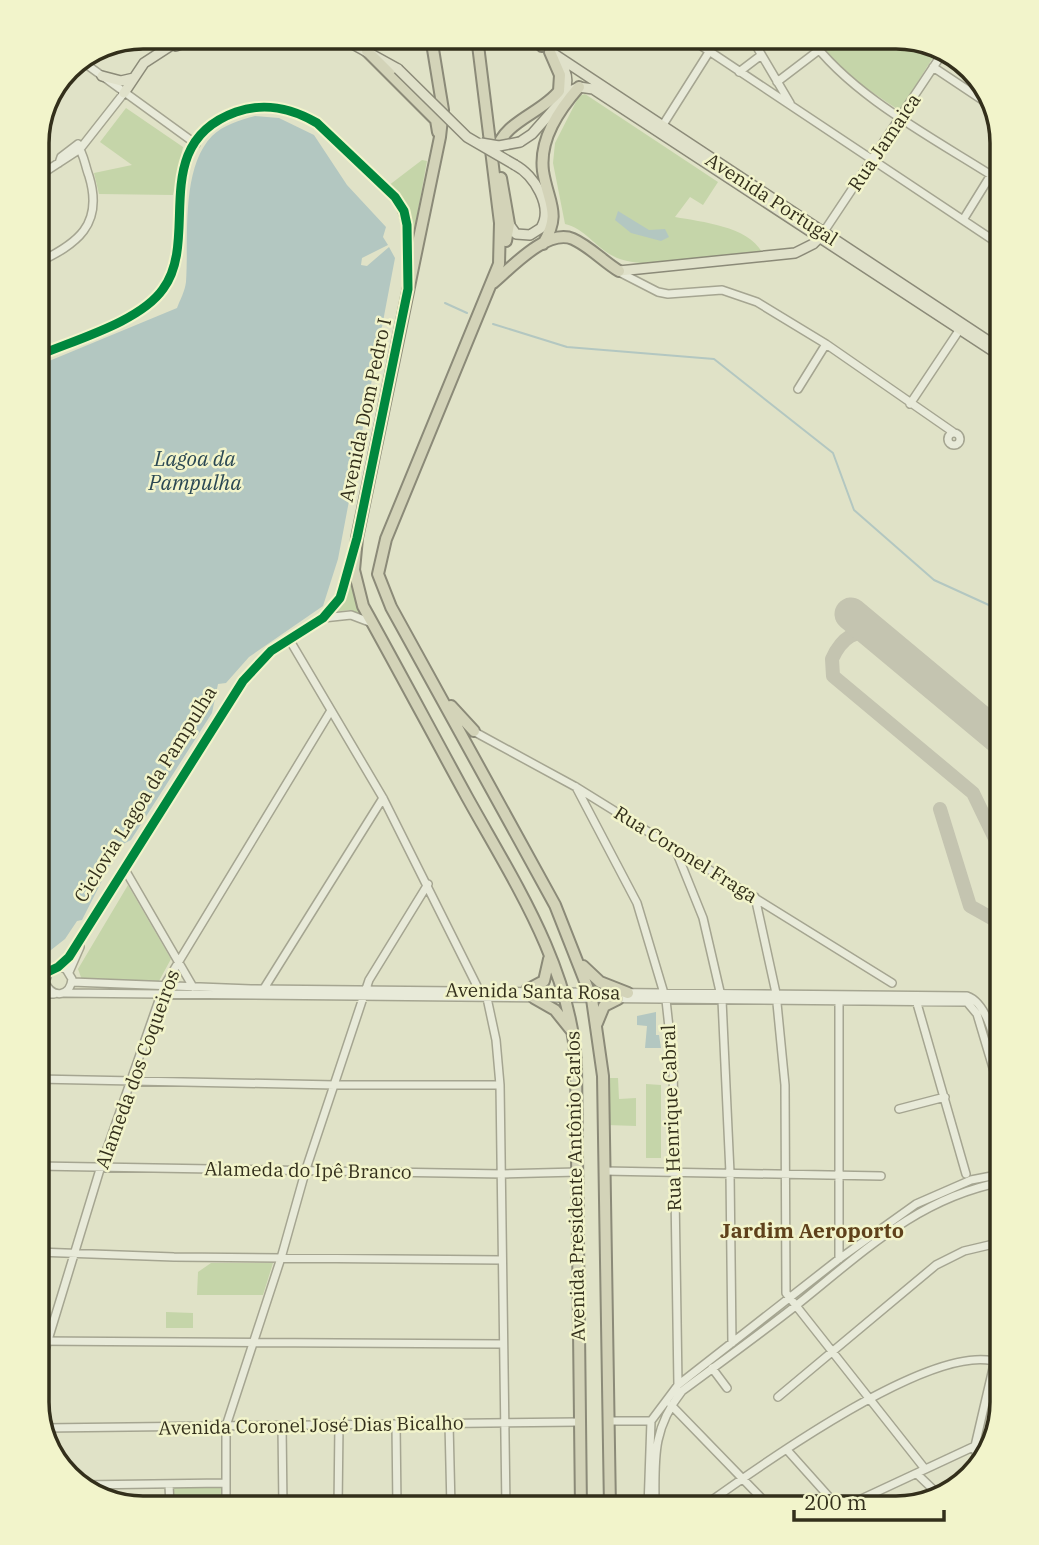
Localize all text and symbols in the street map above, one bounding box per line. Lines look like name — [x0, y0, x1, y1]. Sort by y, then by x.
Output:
street label: Rua Jamaica — [843, 89, 925, 195]
street label: Avenida Portugal — [701, 147, 843, 251]
street label: Avenida Dom Pedro I — [334, 316, 396, 504]
water label: Lagoa da Pampulha — [147, 444, 242, 496]
street label: Ciclovia Lagoa da Pampulha — [68, 681, 222, 907]
street label: Rua Coronel Fraga — [610, 800, 762, 908]
street label: Alameda dos Coqueiros — [90, 966, 184, 1172]
street label: Avenida Santa Rosa — [445, 977, 621, 1005]
street label: Rua Henrique Cabral — [656, 1024, 686, 1212]
street label: Avenida Presidente Antônio Carlos — [560, 1031, 590, 1341]
street label: Alameda do Ipê Branco — [204, 1156, 412, 1184]
district label: Jardim Aeroporto — [720, 1216, 904, 1244]
street label: Avenida Coronel José Dias Bicalho — [158, 1410, 464, 1440]
scale bar — [794, 1478, 944, 1522]
text: 200 m — [804, 1488, 867, 1516]

